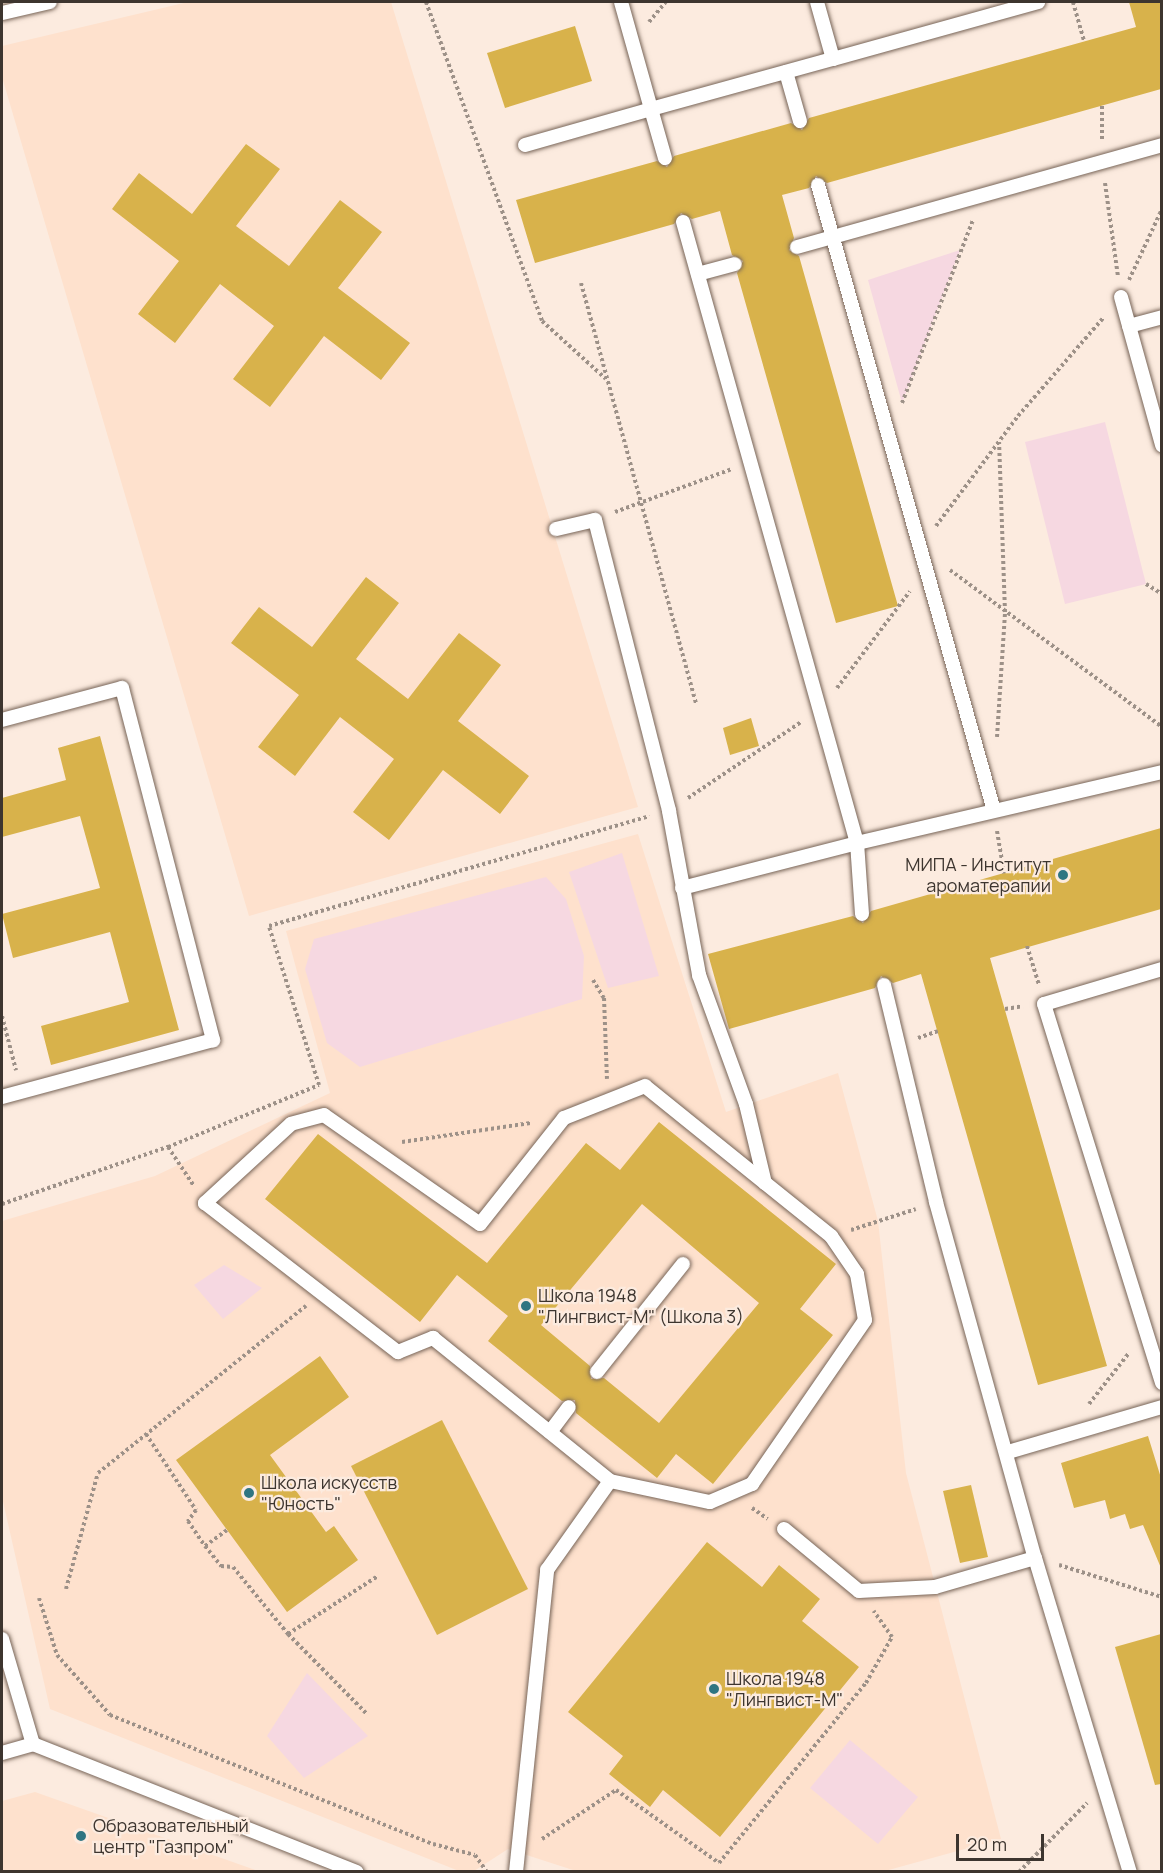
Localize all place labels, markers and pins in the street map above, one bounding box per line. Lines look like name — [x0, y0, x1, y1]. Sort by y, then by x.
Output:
place label: МИПА - Институт ароматерапии — [905, 854, 1051, 896]
marker: МИПА - Институт ароматерапии — [1056, 868, 1070, 882]
place label: Школа 1948 "Лингвист-М" (Школа 3) — [538, 1285, 744, 1328]
marker: Школа 1948 "Лингвист-М" (Школа 3) — [519, 1299, 533, 1313]
place label: Школа искусств "Юность" — [261, 1472, 397, 1514]
marker: Школа искусств "Юность" — [242, 1486, 256, 1500]
place label: Школа 1948 "Лингвист-М" — [726, 1668, 843, 1710]
marker: Школа 1948 "Лингвист-М" — [707, 1682, 721, 1696]
place label: Образовательный центр "Газпром" — [93, 1815, 249, 1858]
marker: Образовательный центр "Газпром" — [74, 1829, 88, 1843]

